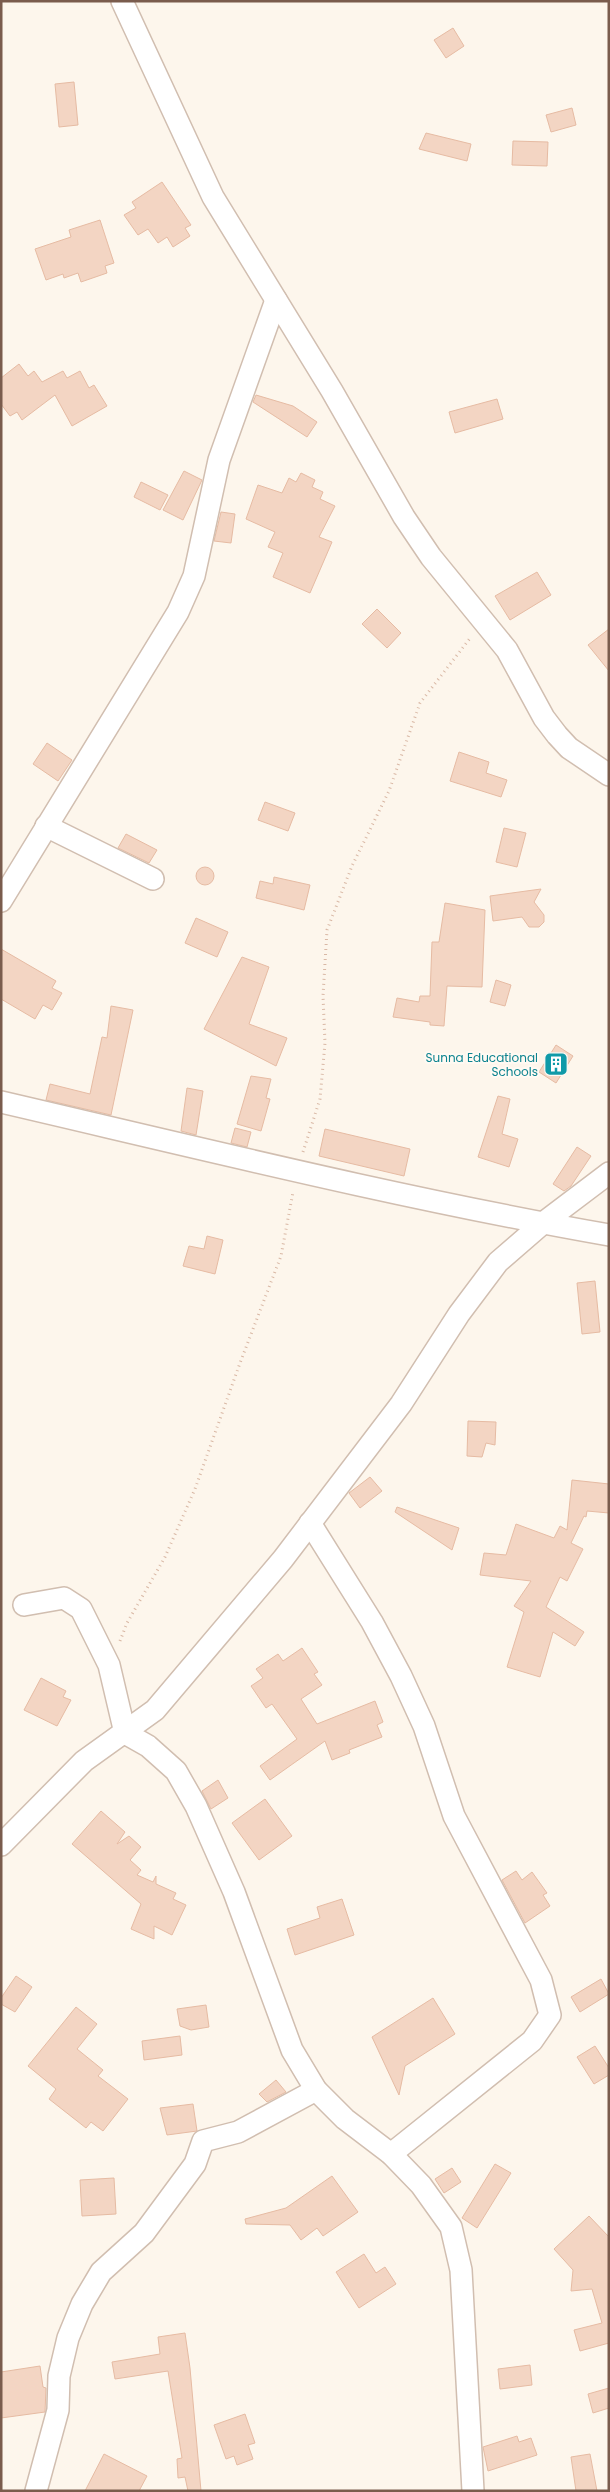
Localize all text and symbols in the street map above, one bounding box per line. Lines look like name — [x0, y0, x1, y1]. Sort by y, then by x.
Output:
place label: Sunna Educational Schools — [426, 1049, 538, 1080]
building icon: Sunna Educational Schools — [543, 1051, 569, 1077]

